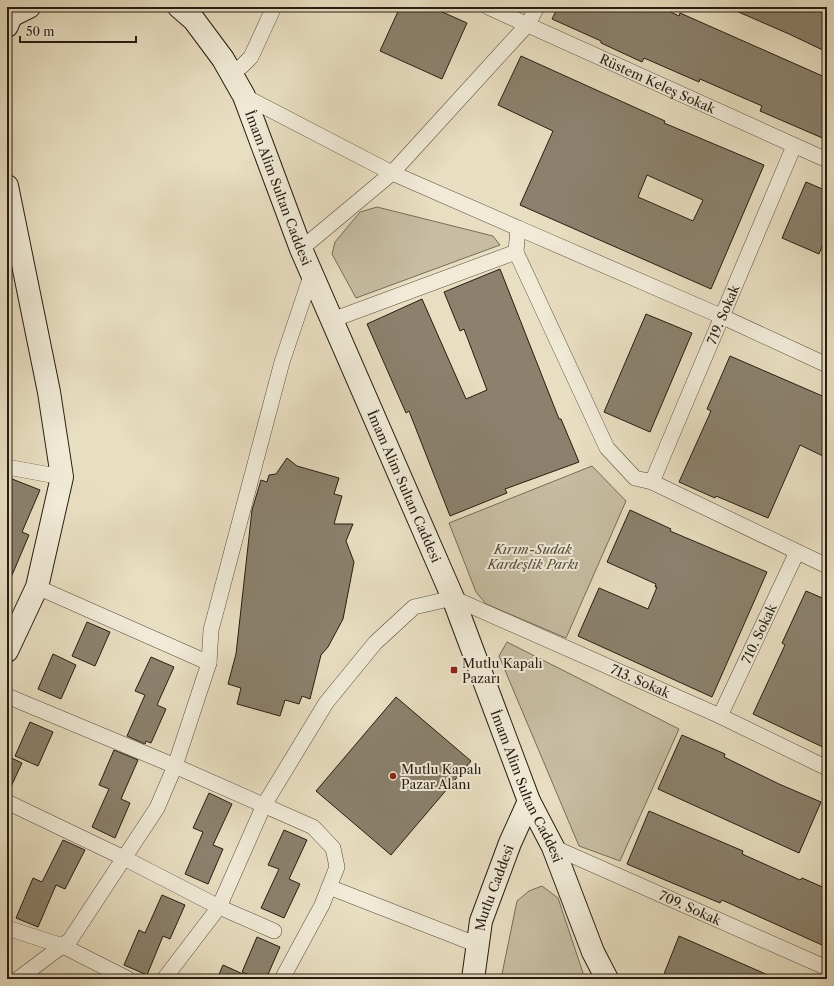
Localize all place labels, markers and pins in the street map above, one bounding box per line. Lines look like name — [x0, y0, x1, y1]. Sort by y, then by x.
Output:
place label: Mutlu Kapalı Pazarı — [462, 655, 543, 686]
marker: Mutlu Kapalı Pazarı — [449, 665, 459, 675]
place label: Mutlu Kapalı Pazar Alanı — [401, 761, 482, 792]
marker: Mutlu Kapalı Pazar Alanı — [388, 771, 398, 781]

